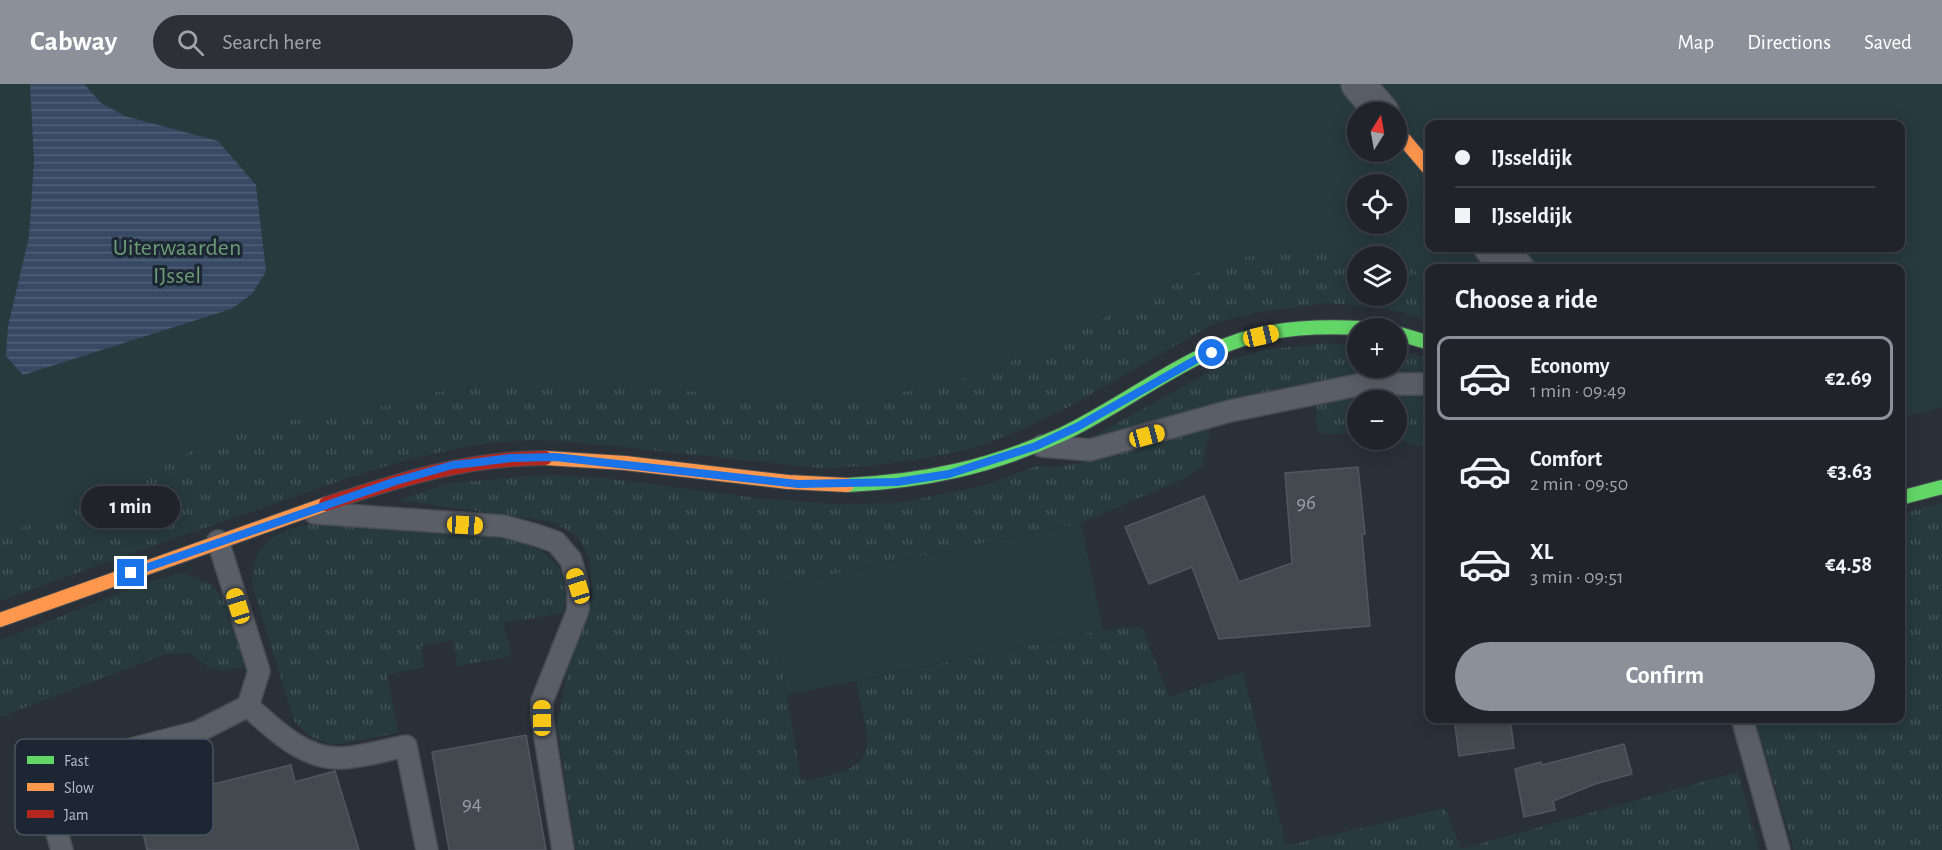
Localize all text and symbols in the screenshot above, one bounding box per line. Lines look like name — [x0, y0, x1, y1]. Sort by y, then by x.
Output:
search box — [153, 15, 573, 69]
icon: search — [174, 26, 207, 59]
text: Cabway — [30, 28, 117, 56]
text: Search here — [222, 31, 322, 53]
text: Map — [1678, 32, 1714, 53]
text: Directions — [1747, 32, 1831, 53]
text: Saved — [1864, 32, 1912, 53]
north arrow — [1347, 102, 1407, 162]
map controls — [1347, 102, 1407, 450]
text: IJsseldijk — [1491, 147, 1572, 169]
button: locate — [1347, 174, 1407, 234]
text: IJsseldijk — [1491, 205, 1572, 227]
park label: Uiterwaarden IJssel — [113, 236, 241, 288]
button: layers — [1347, 246, 1407, 306]
text: Choose a ride — [1455, 286, 1598, 313]
button: + — [1347, 318, 1407, 378]
car — [1241, 323, 1281, 349]
route start — [1198, 339, 1225, 366]
icon: car — [1458, 351, 1512, 405]
text: Economy — [1530, 355, 1610, 377]
text: €2.69 — [1825, 367, 1872, 389]
text: 1 min · 09:49 — [1530, 381, 1626, 401]
button: − — [1347, 390, 1407, 450]
car — [1127, 423, 1167, 449]
icon: car — [1458, 444, 1512, 498]
text: Comfort — [1530, 448, 1602, 470]
text: €3.63 — [1827, 460, 1872, 482]
text: 2 min · 09:50 — [1530, 474, 1628, 494]
callout: 1 min — [82, 486, 180, 528]
house number: 96 — [1296, 492, 1316, 513]
text: 1 min — [109, 497, 152, 517]
car — [447, 515, 483, 535]
icon: car — [1458, 537, 1512, 591]
text: XL — [1530, 541, 1553, 563]
text: €4.58 — [1825, 553, 1872, 575]
route end — [117, 559, 144, 586]
car — [564, 566, 592, 606]
text: 3 min · 09:51 — [1530, 567, 1624, 587]
car — [224, 586, 252, 626]
button: Confirm — [1455, 642, 1875, 711]
car — [533, 700, 551, 736]
legend — [15, 739, 213, 835]
text: Fast — [64, 753, 89, 769]
text: Slow — [64, 780, 94, 796]
house number: 94 — [462, 793, 482, 814]
text: Jam — [64, 807, 89, 823]

